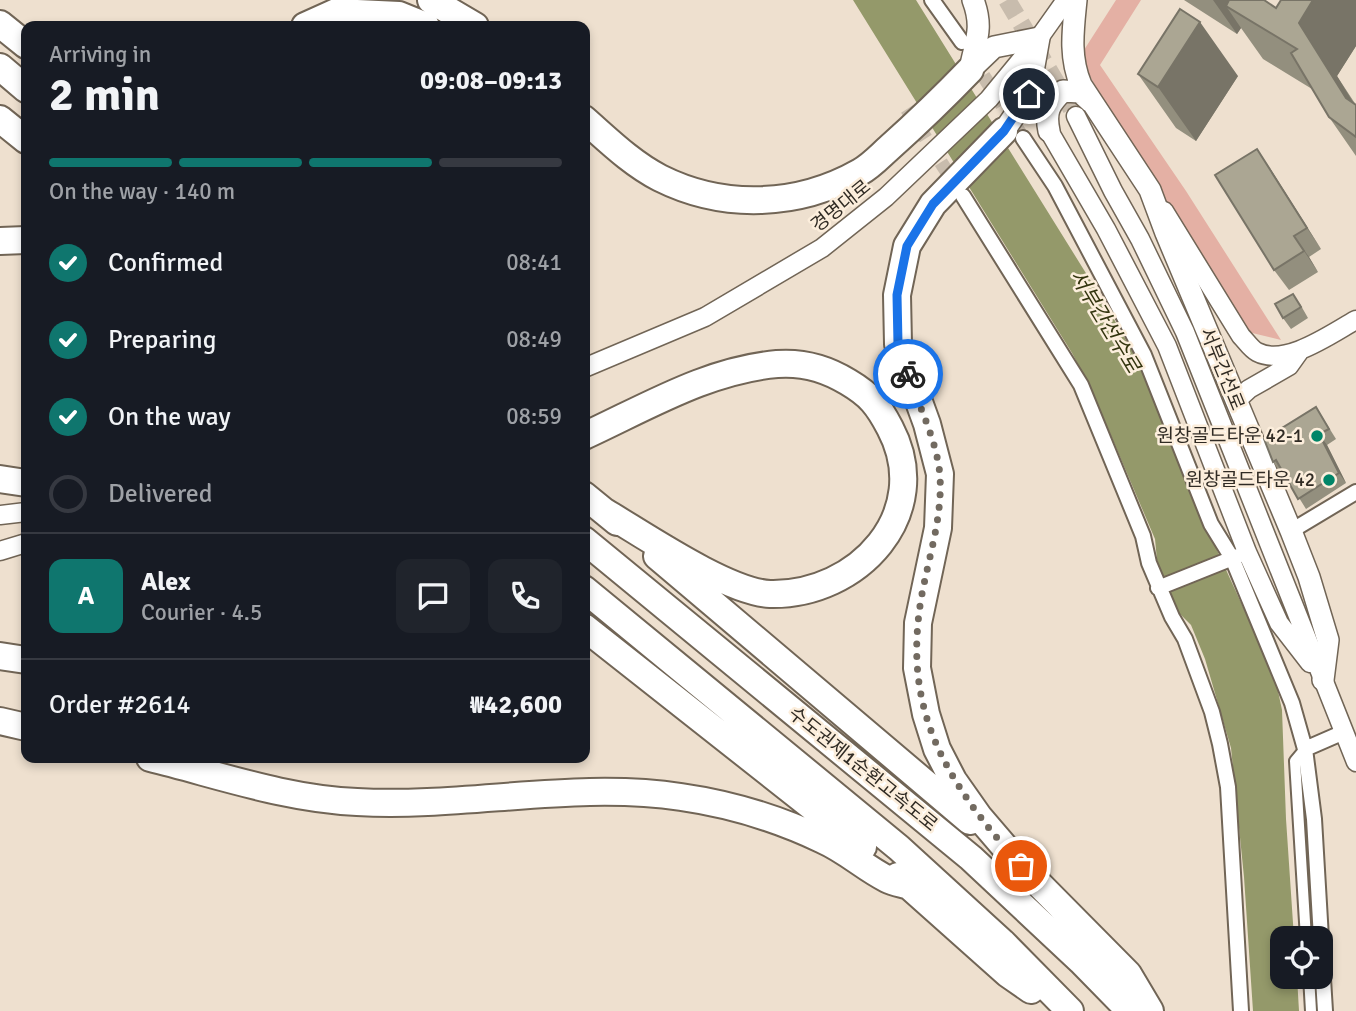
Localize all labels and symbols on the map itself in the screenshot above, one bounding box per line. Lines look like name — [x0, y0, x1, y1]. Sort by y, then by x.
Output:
pin — [999, 64, 1059, 124]
street label: 경명대로 — [806, 175, 876, 237]
water label: 서부간선수로 — [1064, 265, 1147, 379]
street label: 서부간선로 — [1195, 324, 1249, 414]
courier — [873, 339, 943, 409]
place label: 원창골드타운 42-1 — [1157, 424, 1303, 448]
marker: 원창골드타운 42-1 — [1309, 428, 1325, 444]
place label: 원창골드타운 42 — [1185, 468, 1315, 492]
marker: 원창골드타운 42 — [1321, 472, 1337, 488]
street label: 수도권제1순환고속도로 — [784, 701, 942, 837]
pin — [991, 836, 1051, 896]

